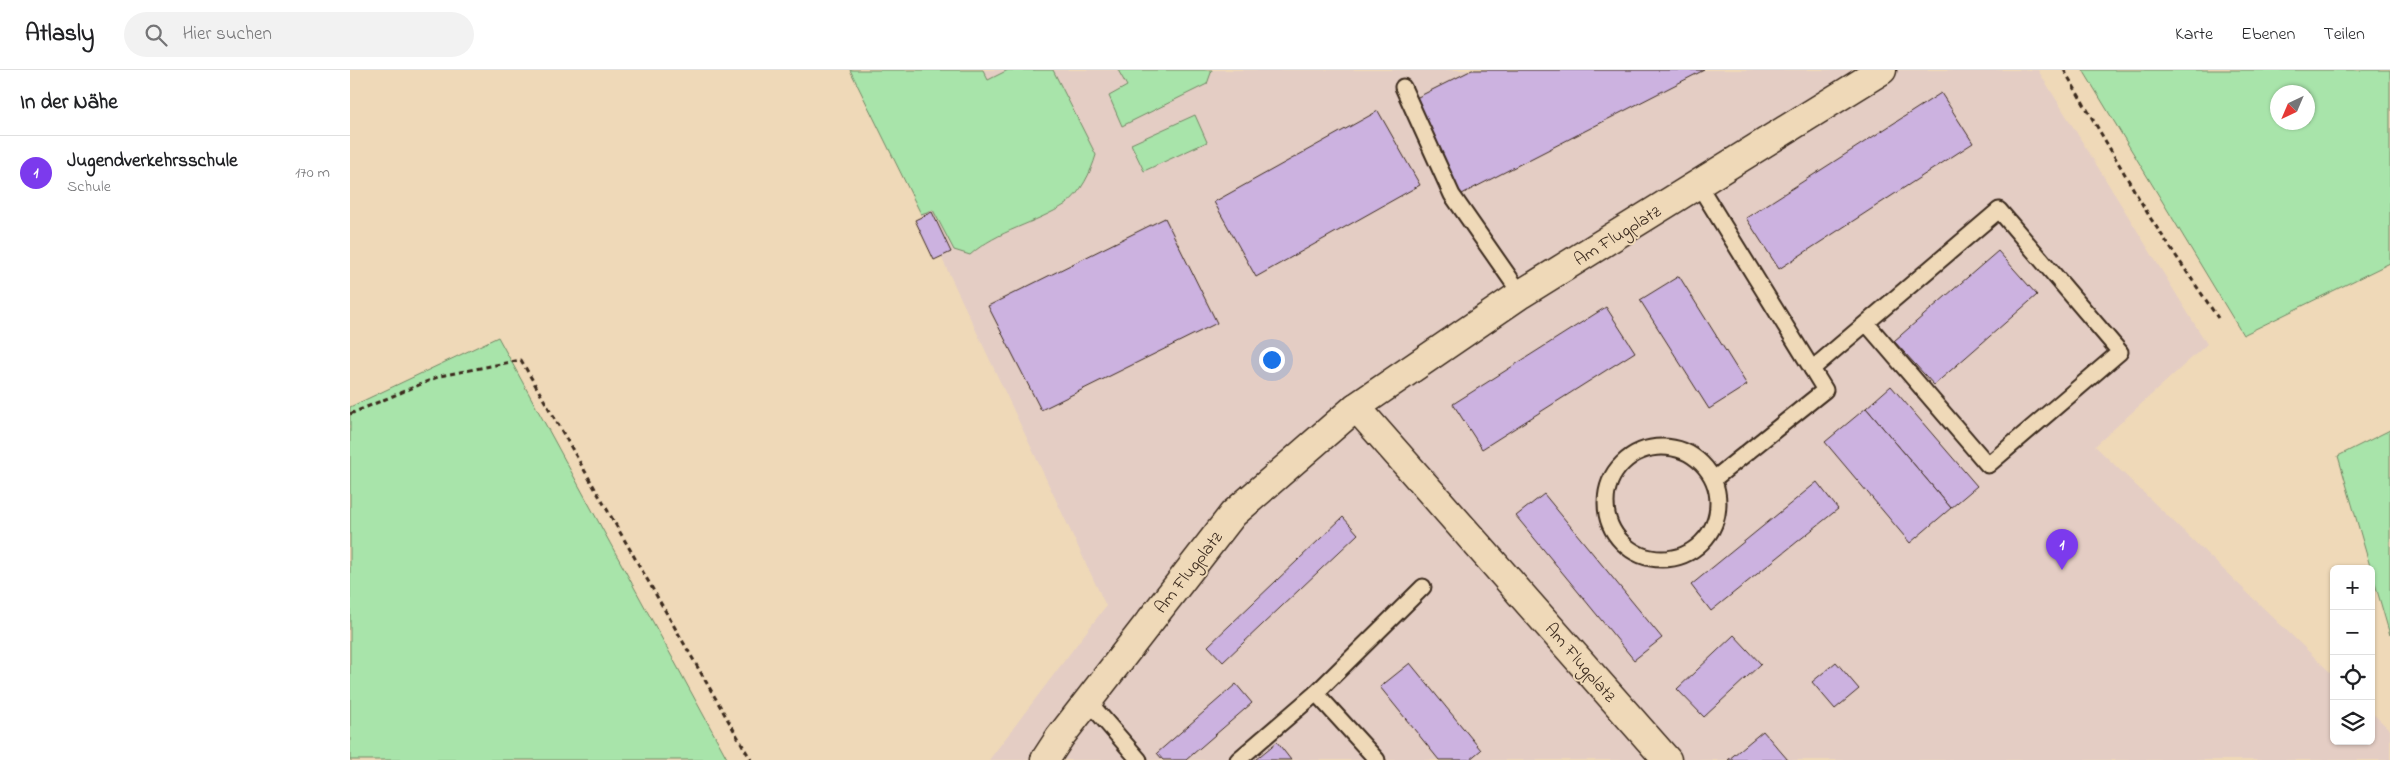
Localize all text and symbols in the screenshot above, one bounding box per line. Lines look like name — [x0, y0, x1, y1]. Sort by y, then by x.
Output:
search box — [124, 12, 474, 57]
text: Atlasly — [25, 17, 94, 52]
icon: search — [142, 21, 170, 49]
text: Hier suchen — [182, 21, 272, 48]
text: Karte — [2175, 22, 2213, 48]
text: Ebenen — [2241, 22, 2295, 48]
text: Teilen — [2323, 22, 2365, 48]
north arrow — [2270, 85, 2315, 130]
text: In der Nähe — [20, 88, 118, 118]
text: Jugendverkehrsschule — [67, 148, 238, 175]
text: 1 — [33, 161, 39, 185]
text: 170 m — [295, 161, 330, 185]
text: Schule — [67, 175, 111, 199]
street label: Am Flugplatz — [1570, 199, 1667, 275]
your location — [1259, 347, 1285, 373]
street label: Am Flugplatz — [1149, 526, 1231, 621]
pin: 1 — [2046, 529, 2078, 570]
map controls — [2330, 565, 2375, 745]
button: + — [2330, 565, 2375, 610]
button: − — [2330, 610, 2375, 655]
street label: Am Flugplatz — [1537, 618, 1622, 710]
button: locate — [2330, 655, 2375, 700]
button: layers — [2330, 700, 2375, 745]

